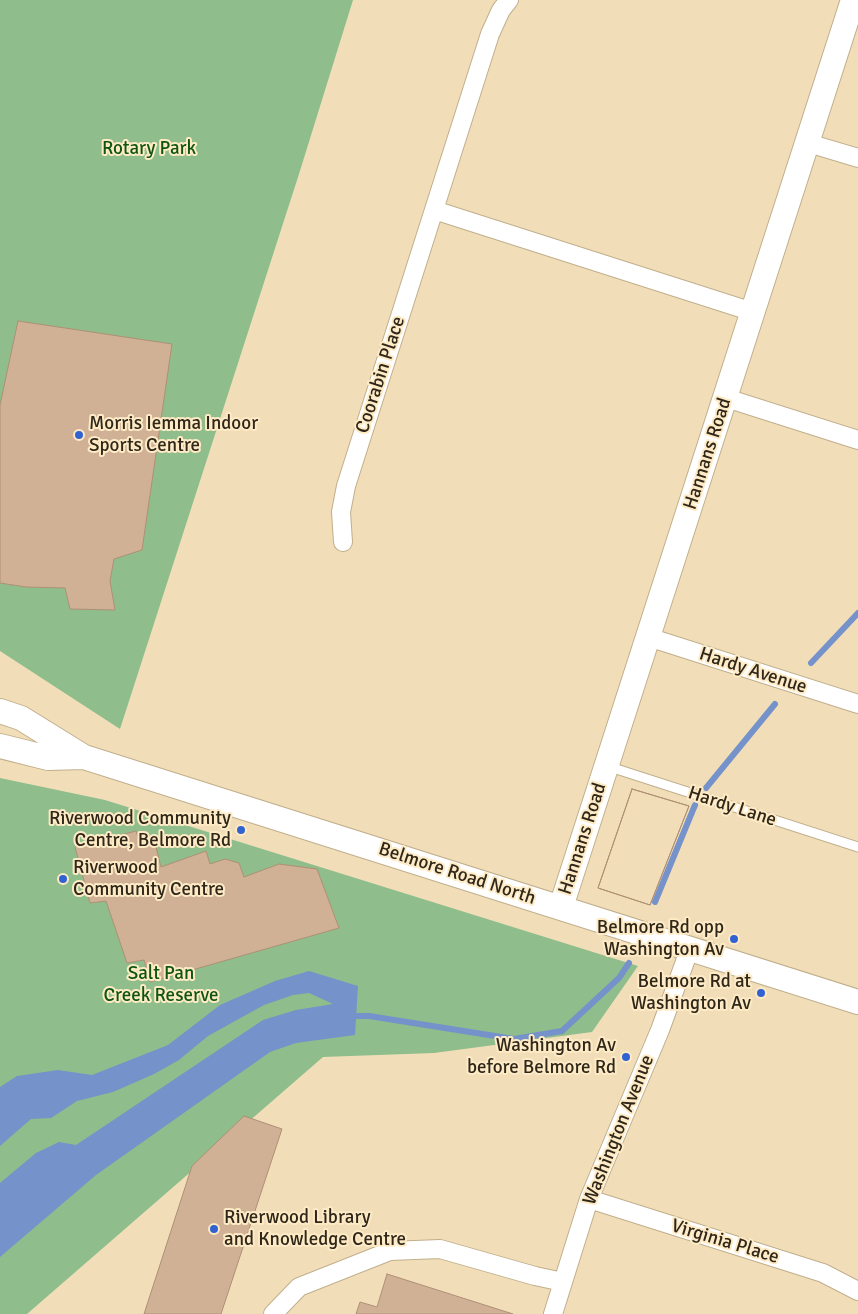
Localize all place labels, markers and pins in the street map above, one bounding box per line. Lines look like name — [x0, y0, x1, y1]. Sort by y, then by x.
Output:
place label: Morris Iemma Indoor Sports Centre — [89, 413, 258, 457]
marker: Morris Iemma Indoor Sports Centre — [73, 429, 85, 441]
place label: Riverwood Community Centre, Belmore Rd — [49, 808, 231, 852]
marker: Riverwood Community Centre, Belmore Rd — [235, 824, 247, 836]
place label: Riverwood Community Centre — [73, 857, 224, 901]
marker: Riverwood Community Centre — [57, 873, 69, 885]
place label: Belmore Rd opp Washington Av — [597, 917, 724, 961]
marker: Belmore Rd opp Washington Av — [728, 933, 740, 945]
place label: Belmore Rd at Washington Av — [631, 971, 751, 1015]
marker: Belmore Rd at Washington Av — [755, 987, 767, 999]
place label: Washington Av before Belmore Rd — [467, 1035, 616, 1079]
marker: Washington Av before Belmore Rd — [620, 1051, 632, 1063]
place label: Riverwood Library and Knowledge Centre — [224, 1207, 406, 1251]
marker: Riverwood Library and Knowledge Centre — [208, 1223, 220, 1235]

